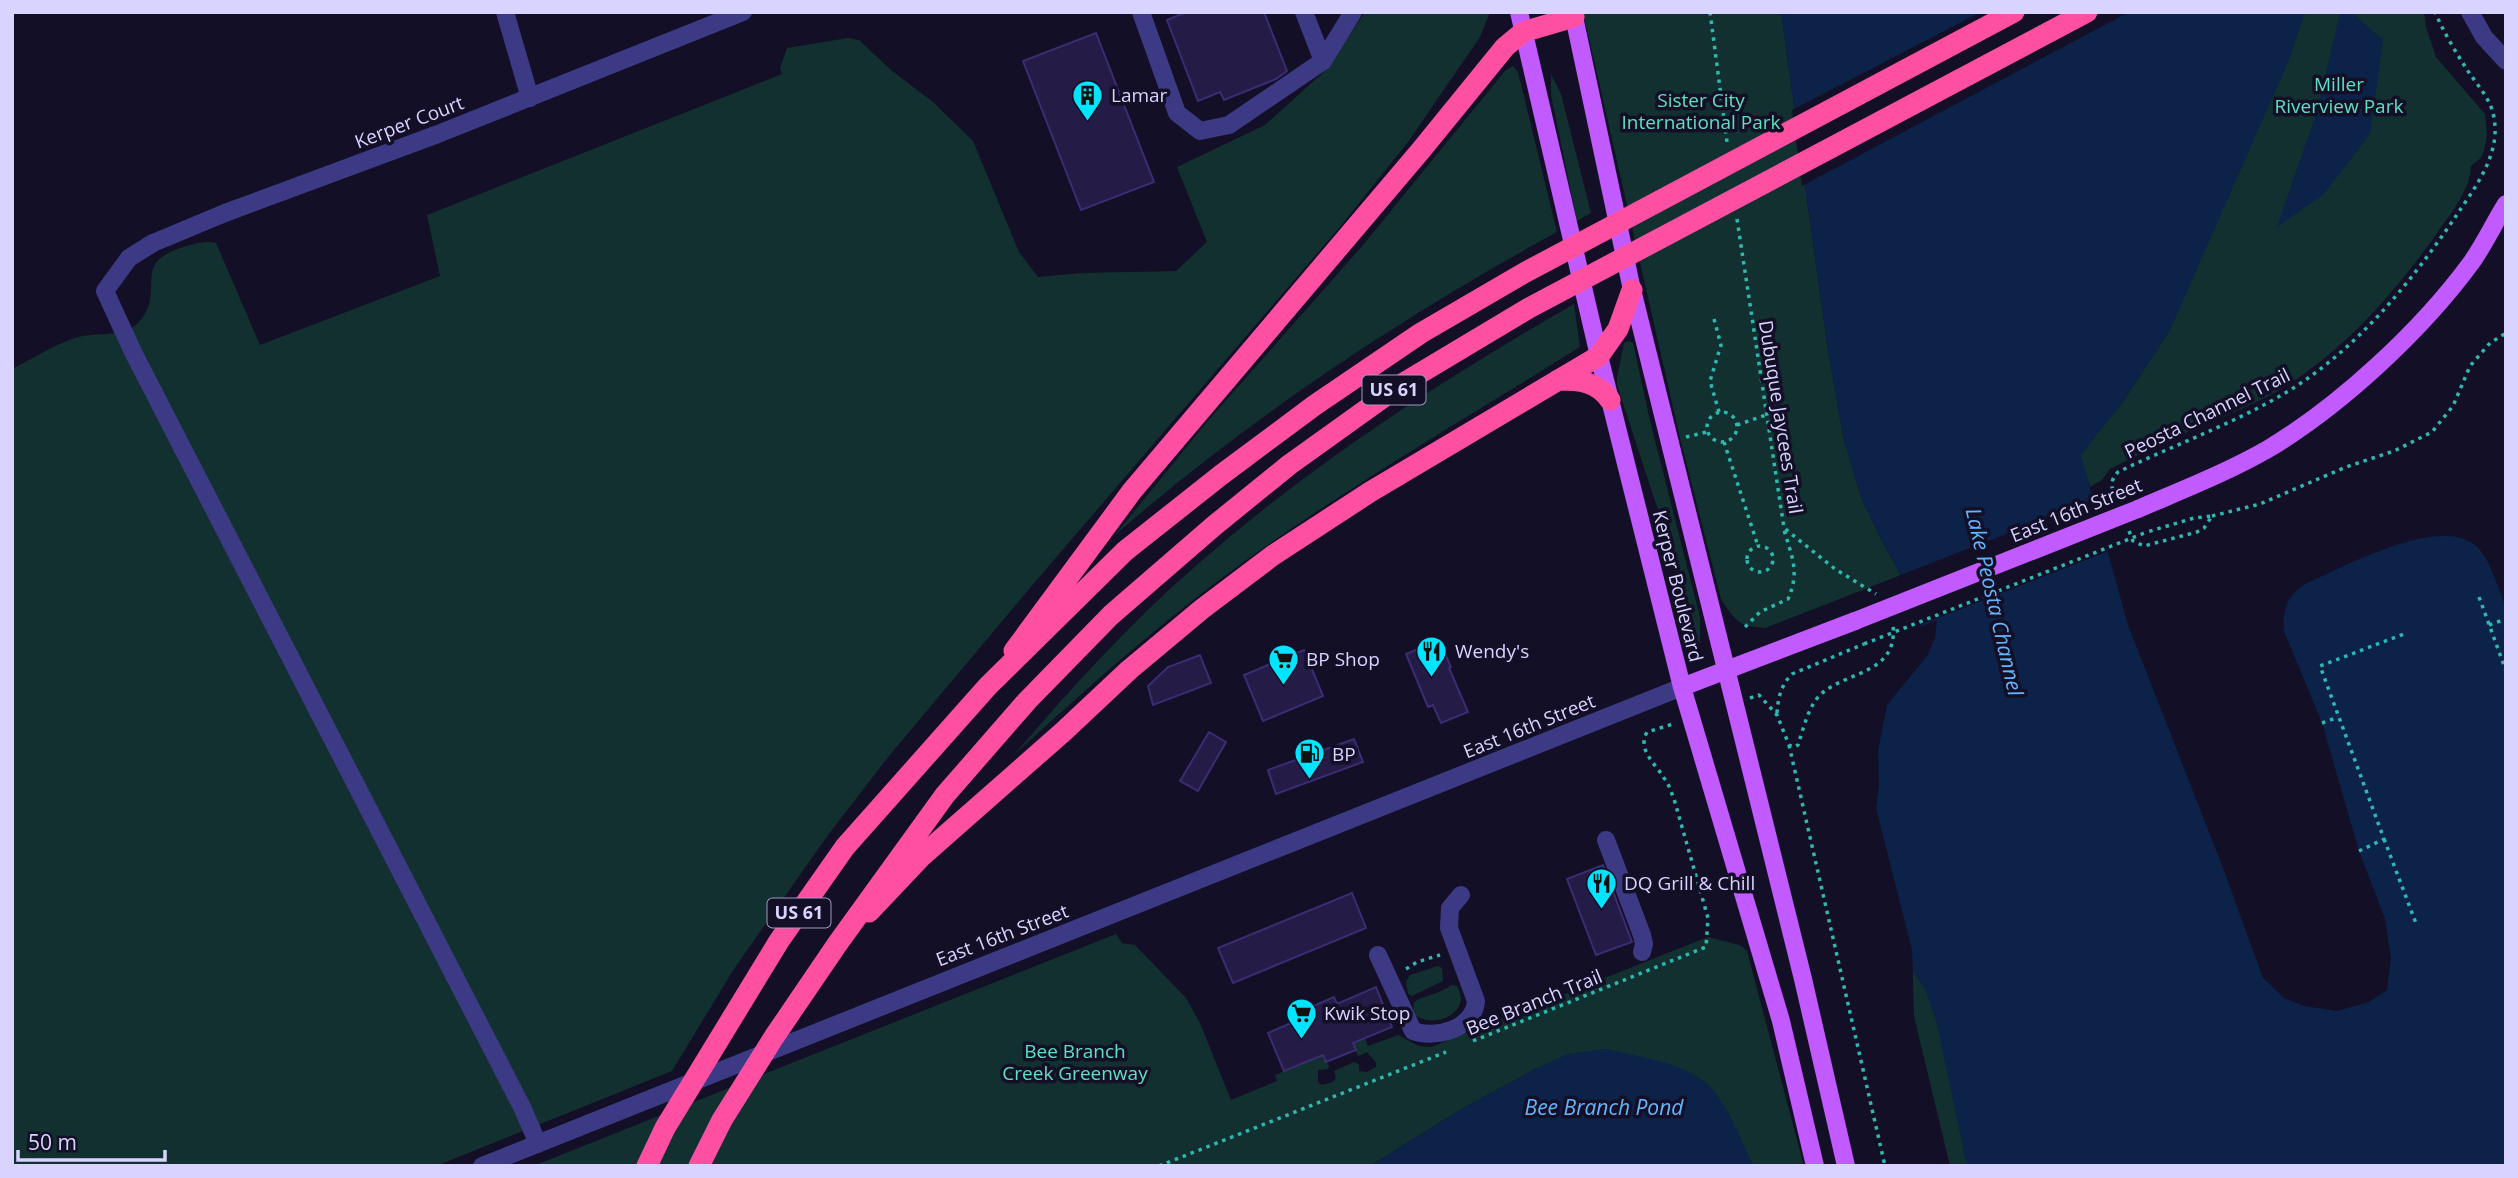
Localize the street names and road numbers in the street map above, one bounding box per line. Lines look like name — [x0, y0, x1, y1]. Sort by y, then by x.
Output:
street label: Kerper Court — [351, 89, 467, 155]
street label: Dubuque Jaycees Trail — [1753, 318, 1809, 516]
street label: Peosta Channel Trail — [2120, 362, 2294, 464]
road number: US 61 — [1362, 376, 1426, 404]
street label: East 16th Street — [2006, 472, 2146, 548]
street label: Kerper Boulevard — [1647, 507, 1709, 665]
street label: East 16th Street — [1459, 688, 1599, 764]
road number: US 61 — [768, 898, 830, 928]
street label: East 16th Street — [932, 898, 1072, 972]
street label: Bee Branch Trail — [1462, 963, 1606, 1041]

